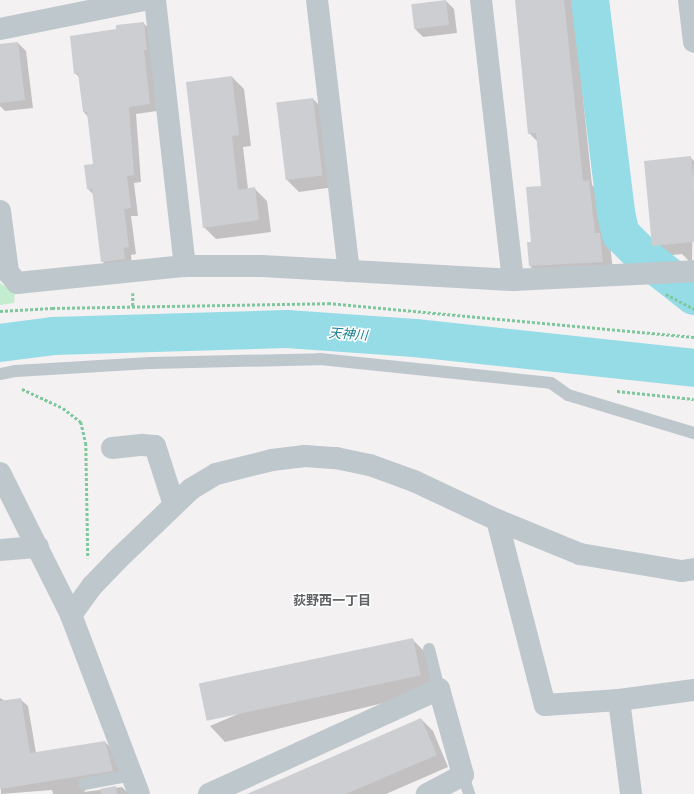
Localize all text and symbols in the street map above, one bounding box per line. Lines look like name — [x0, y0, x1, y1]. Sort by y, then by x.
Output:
water label: 天神川 — [328, 325, 368, 343]
district label: 荻野西一丁目 — [293, 592, 371, 608]

